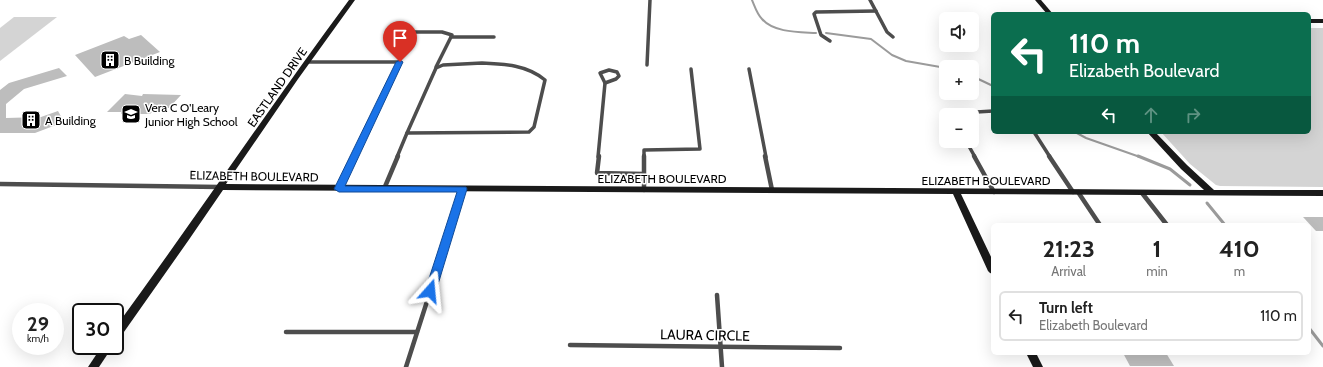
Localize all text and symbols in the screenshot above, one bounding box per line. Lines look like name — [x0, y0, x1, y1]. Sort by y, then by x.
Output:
map controls — [939, 12, 979, 148]
button: sound — [939, 12, 979, 52]
pin — [383, 21, 417, 62]
text: 110 m — [1069, 26, 1140, 60]
icon: arrive — [389, 27, 411, 49]
icon: left — [1003, 28, 1055, 80]
street label: EASTLAND DRIVE — [244, 44, 310, 130]
building icon: B Building — [99, 49, 121, 71]
place label: B Building — [124, 53, 175, 68]
button: + — [939, 60, 979, 100]
text: Elizabeth Boulevard — [1069, 60, 1219, 82]
place label: Vera C O'Leary Junior High School — [144, 100, 238, 129]
school or university icon: Vera C O'Leary Junior High School — [120, 103, 142, 125]
icon: left — [1098, 104, 1120, 126]
icon: ahead — [1140, 104, 1162, 126]
icon: right — [1182, 104, 1204, 126]
button: − — [939, 108, 979, 148]
building icon: A Building — [20, 109, 42, 131]
place label: A Building — [45, 113, 97, 128]
street label: ELIZABETH BOULEVARD — [189, 167, 319, 185]
street label: ELIZABETH BOULEVARD — [598, 171, 727, 186]
street label: ELIZABETH BOULEVARD — [922, 173, 1051, 188]
text: 21:23 — [1042, 234, 1095, 263]
text: 1 — [1153, 234, 1161, 263]
text: 410 — [1219, 234, 1260, 263]
text: Arrival — [1051, 263, 1086, 279]
text: min — [1146, 263, 1168, 279]
text: m — [1234, 263, 1245, 279]
position arrow — [409, 270, 451, 312]
text: Turn left — [1039, 299, 1093, 317]
speed limit sign: 30 — [72, 303, 124, 355]
icon: left — [1005, 305, 1027, 327]
text: 110 m — [1260, 307, 1297, 325]
text: 29 — [27, 312, 49, 336]
text: Elizabeth Boulevard — [1039, 317, 1148, 333]
street label: LAURA CIRCLE — [660, 325, 750, 345]
text: km/h — [27, 332, 49, 345]

